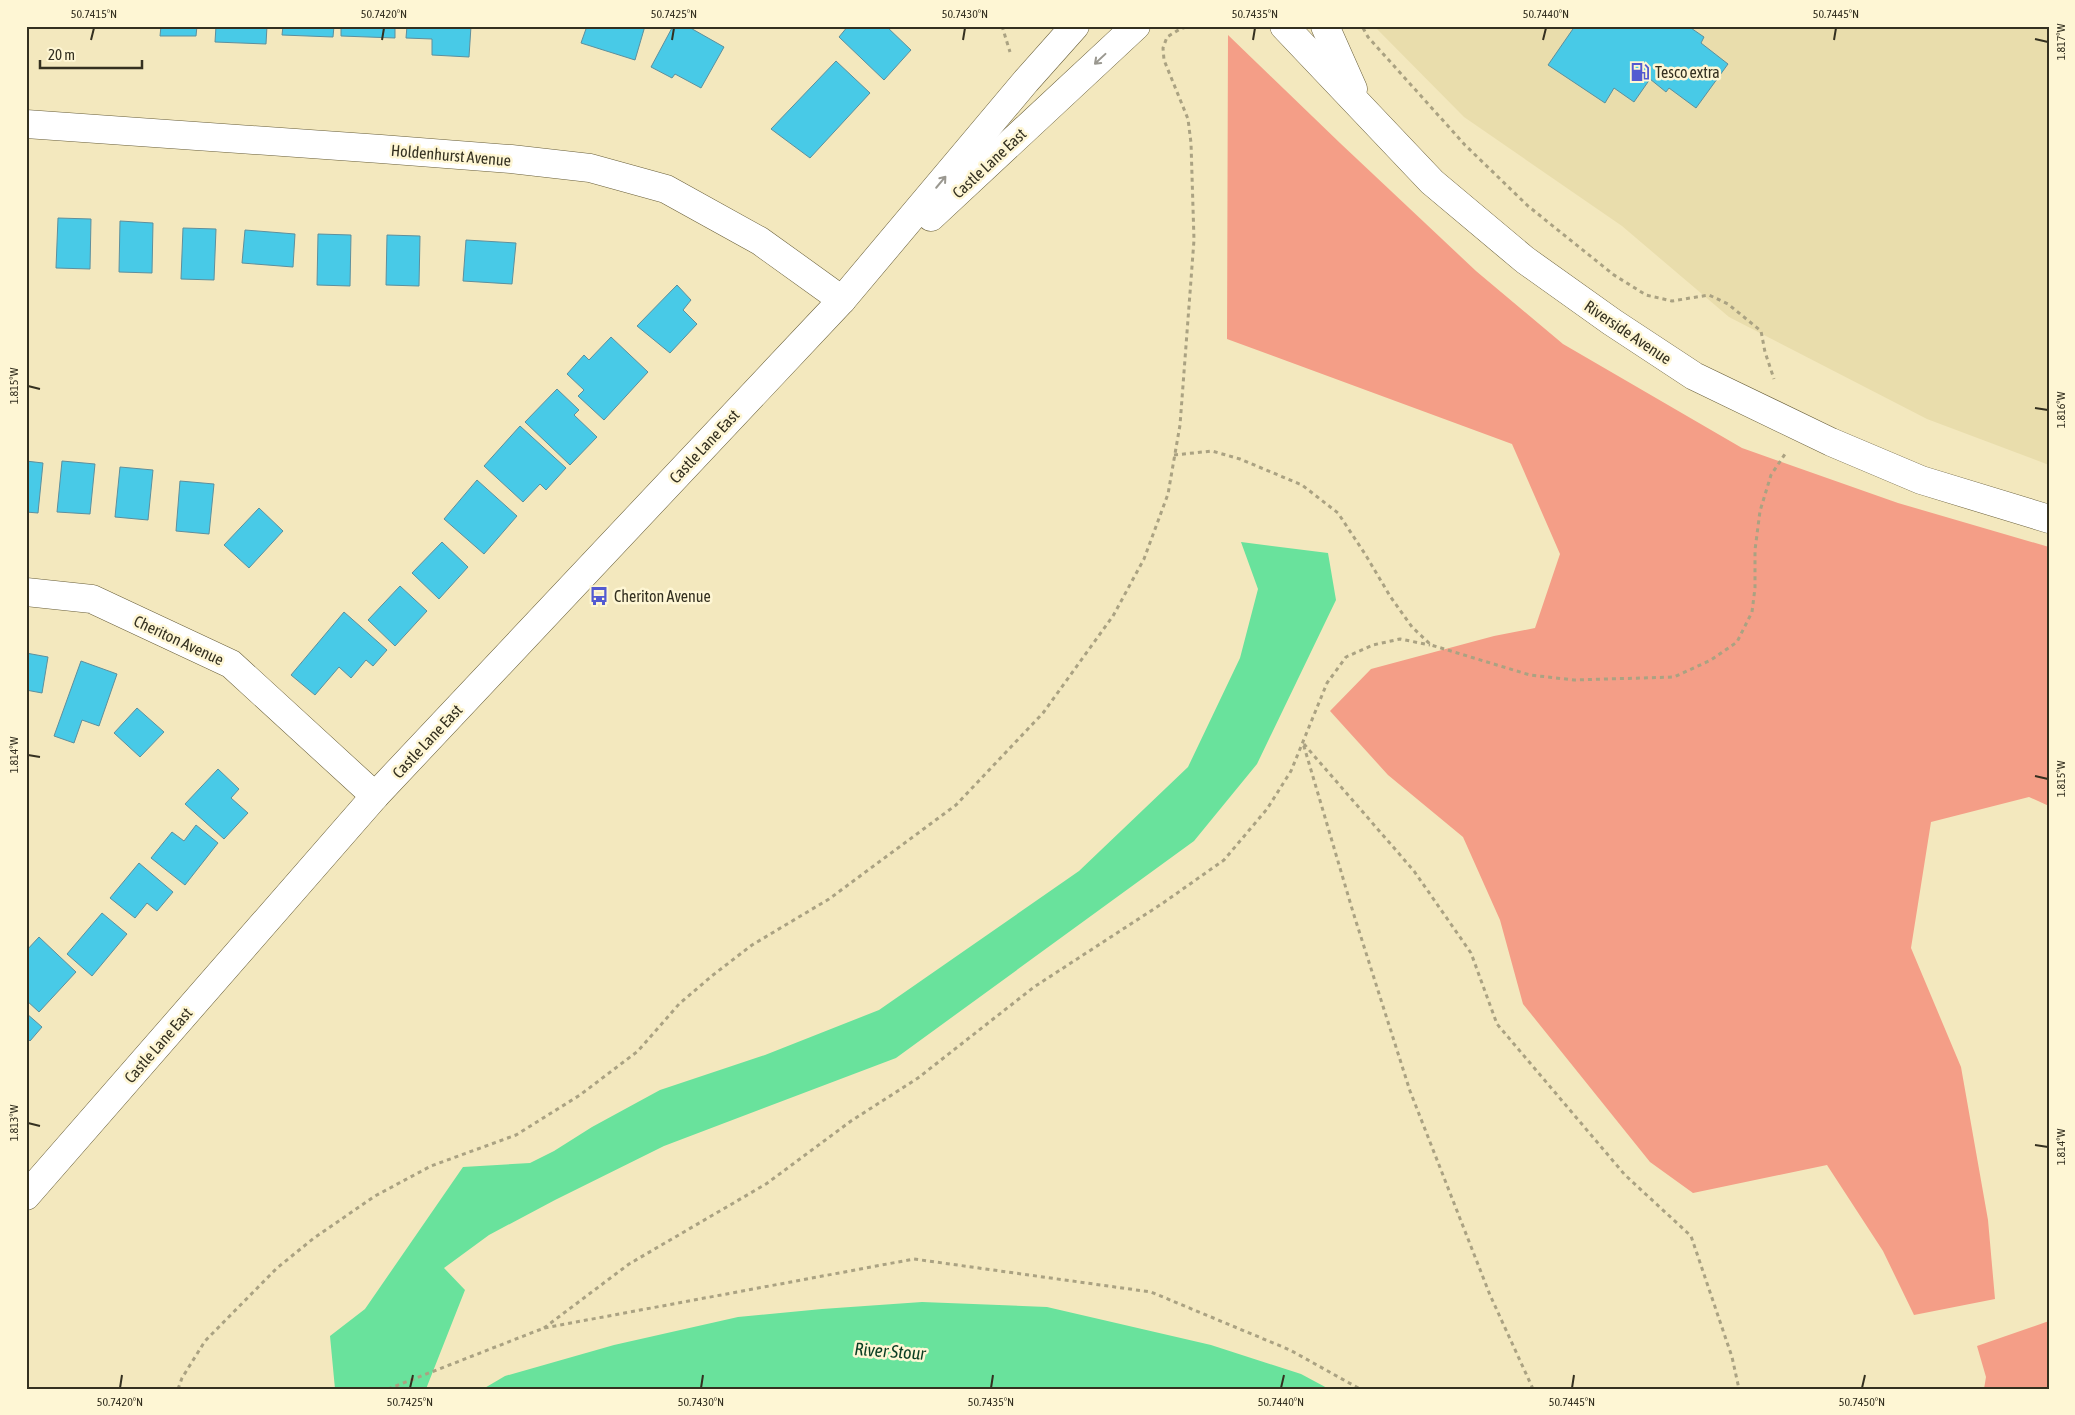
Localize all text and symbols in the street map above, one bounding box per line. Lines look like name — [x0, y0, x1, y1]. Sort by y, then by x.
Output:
text: 50.7415°N — [71, 7, 117, 21]
text: 50.7420°N — [361, 7, 407, 21]
text: 50.7425°N — [651, 7, 697, 21]
text: 50.7430°N — [942, 7, 988, 21]
text: 50.7435°N — [1232, 7, 1278, 21]
text: 50.7440°N — [1523, 7, 1569, 21]
text: 50.7445°N — [1813, 7, 1859, 21]
text: 1.817°W — [2054, 23, 2068, 60]
scale bar — [40, 38, 142, 70]
text: 20 m — [48, 46, 75, 63]
one-way arrow — [1093, 54, 1106, 65]
fuel station icon: Tesco extra — [1629, 61, 1651, 83]
place label: Tesco extra — [1655, 63, 1720, 81]
street label: Castle Lane East — [949, 124, 1030, 202]
street label: Holdenhurst Avenue — [390, 141, 512, 169]
one-way arrow — [935, 176, 946, 189]
street label: Riverside Avenue — [1581, 296, 1675, 368]
text: 1.815°W — [7, 367, 21, 404]
text: 1.816°W — [2054, 391, 2068, 428]
street label: Castle Lane East — [665, 405, 743, 486]
bus stop icon: Cheriton Avenue — [588, 585, 610, 607]
place label: Cheriton Avenue — [614, 587, 711, 605]
street label: Cheriton Avenue — [131, 611, 227, 669]
street label: Castle Lane East — [388, 700, 466, 781]
text: 1.814°W — [7, 736, 21, 773]
text: 1.815°W — [2054, 760, 2068, 797]
street label: Castle Lane East — [120, 1003, 196, 1086]
text: 1.813°W — [7, 1104, 21, 1141]
text: 1.814°W — [2054, 1128, 2068, 1165]
water label: River Stour — [854, 1338, 927, 1364]
text: 50.7420°N — [97, 1395, 143, 1409]
text: 50.7425°N — [387, 1395, 433, 1409]
text: 50.7430°N — [678, 1395, 724, 1409]
text: 50.7435°N — [968, 1395, 1014, 1409]
text: 50.7440°N — [1258, 1395, 1304, 1409]
text: 50.7445°N — [1549, 1395, 1595, 1409]
text: 50.7450°N — [1839, 1395, 1885, 1409]

